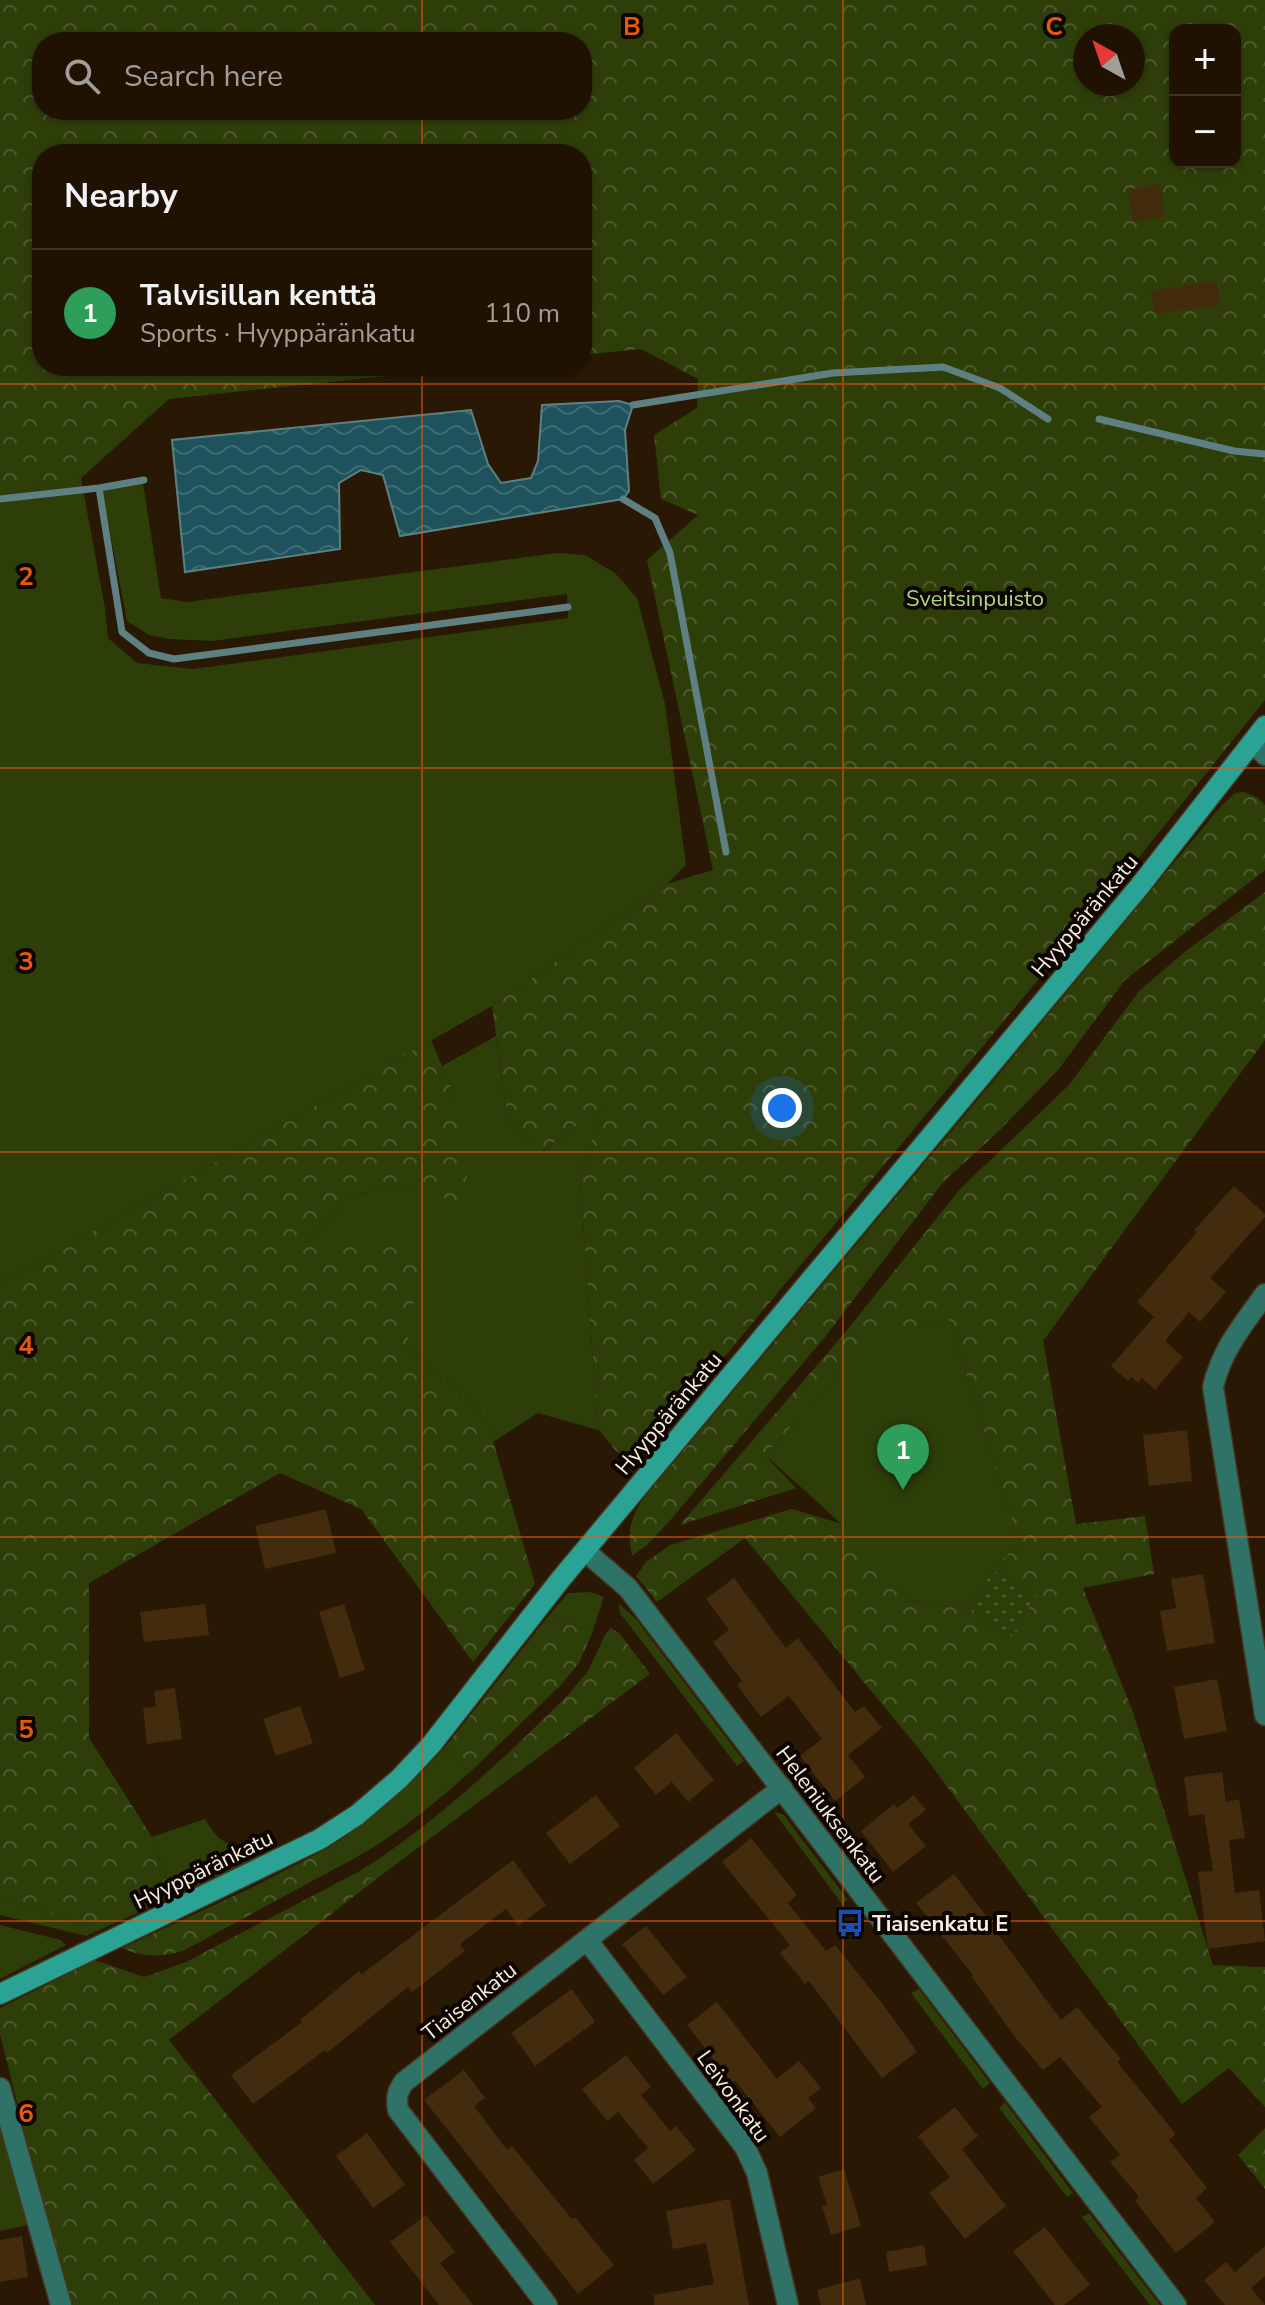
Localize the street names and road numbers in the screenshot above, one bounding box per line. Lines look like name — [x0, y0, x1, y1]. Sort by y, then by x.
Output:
street label: Hyyppäränkatu — [1025, 848, 1145, 983]
street label: Hyyppäränkatu — [609, 1346, 729, 1481]
street label: Heleniuksenkatu — [769, 1740, 892, 1889]
street label: Hyyppäränkatu — [129, 1823, 278, 1917]
street label: Tiaisenkatu — [416, 1955, 523, 2048]
street label: Leivonkatu — [690, 2044, 777, 2149]

